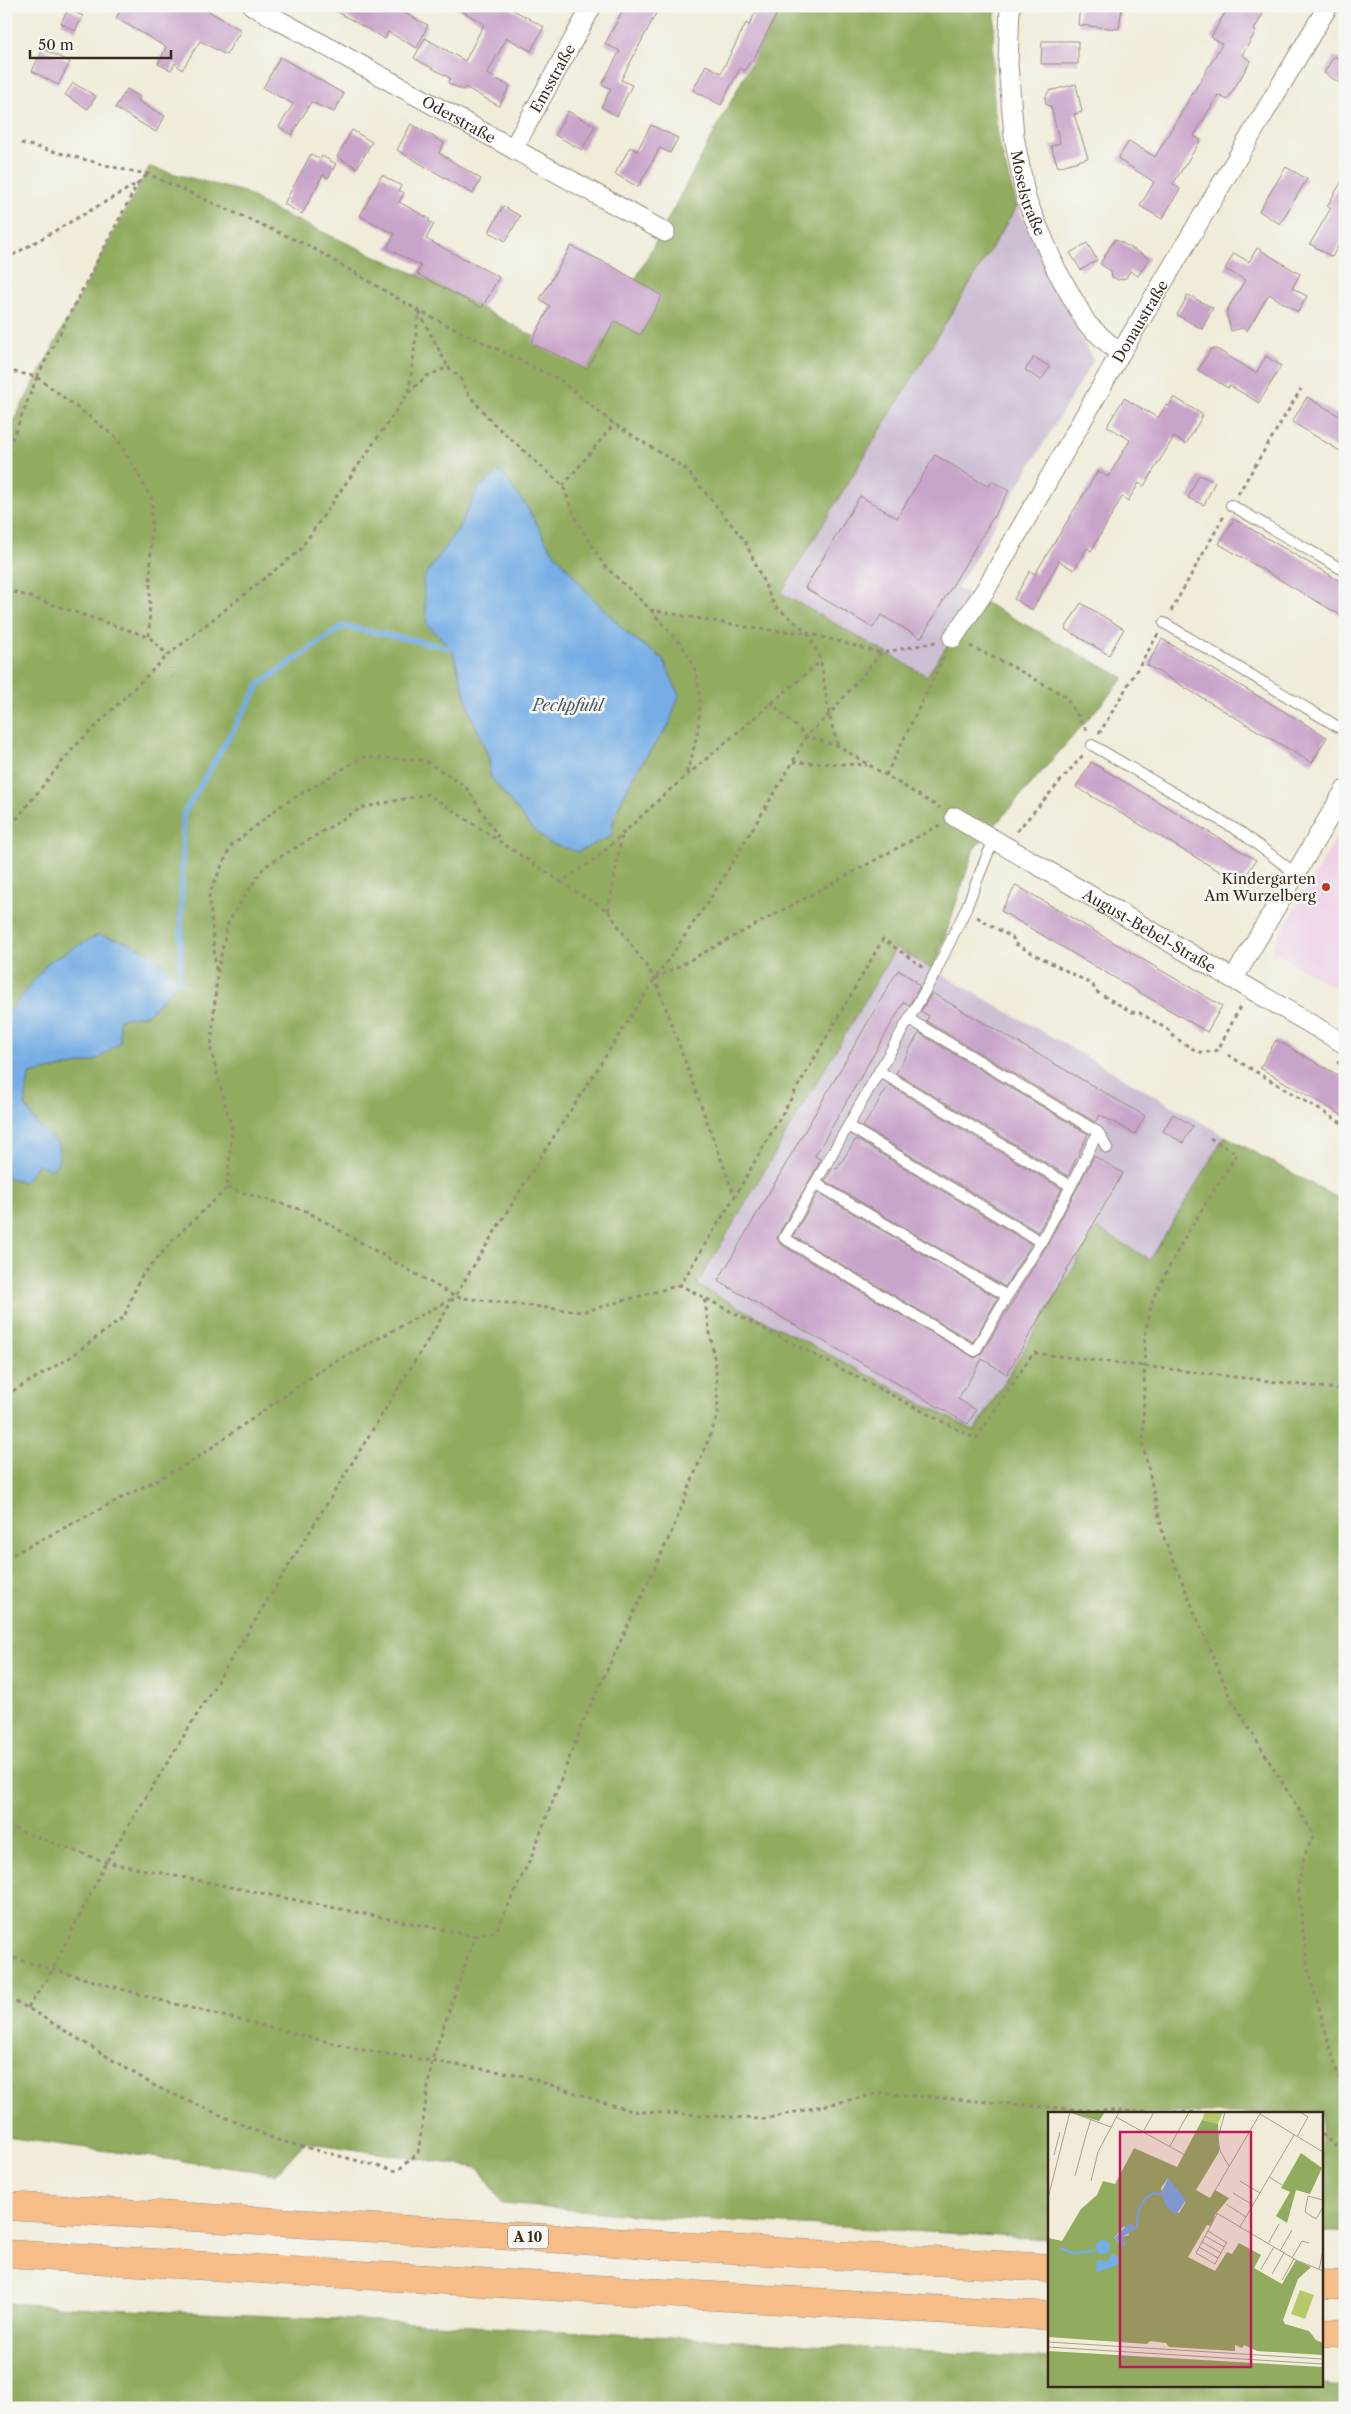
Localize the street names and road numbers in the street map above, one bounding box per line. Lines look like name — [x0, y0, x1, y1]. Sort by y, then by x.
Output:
street label: Emsstraße — [526, 40, 579, 116]
street label: Oderstraße — [419, 91, 499, 147]
street label: Moselstraße — [1007, 149, 1050, 238]
street label: Donaustraße — [1108, 276, 1172, 366]
street label: August-Bebel-Straße — [1079, 884, 1219, 976]
road number: A 10 — [508, 2226, 548, 2248]

